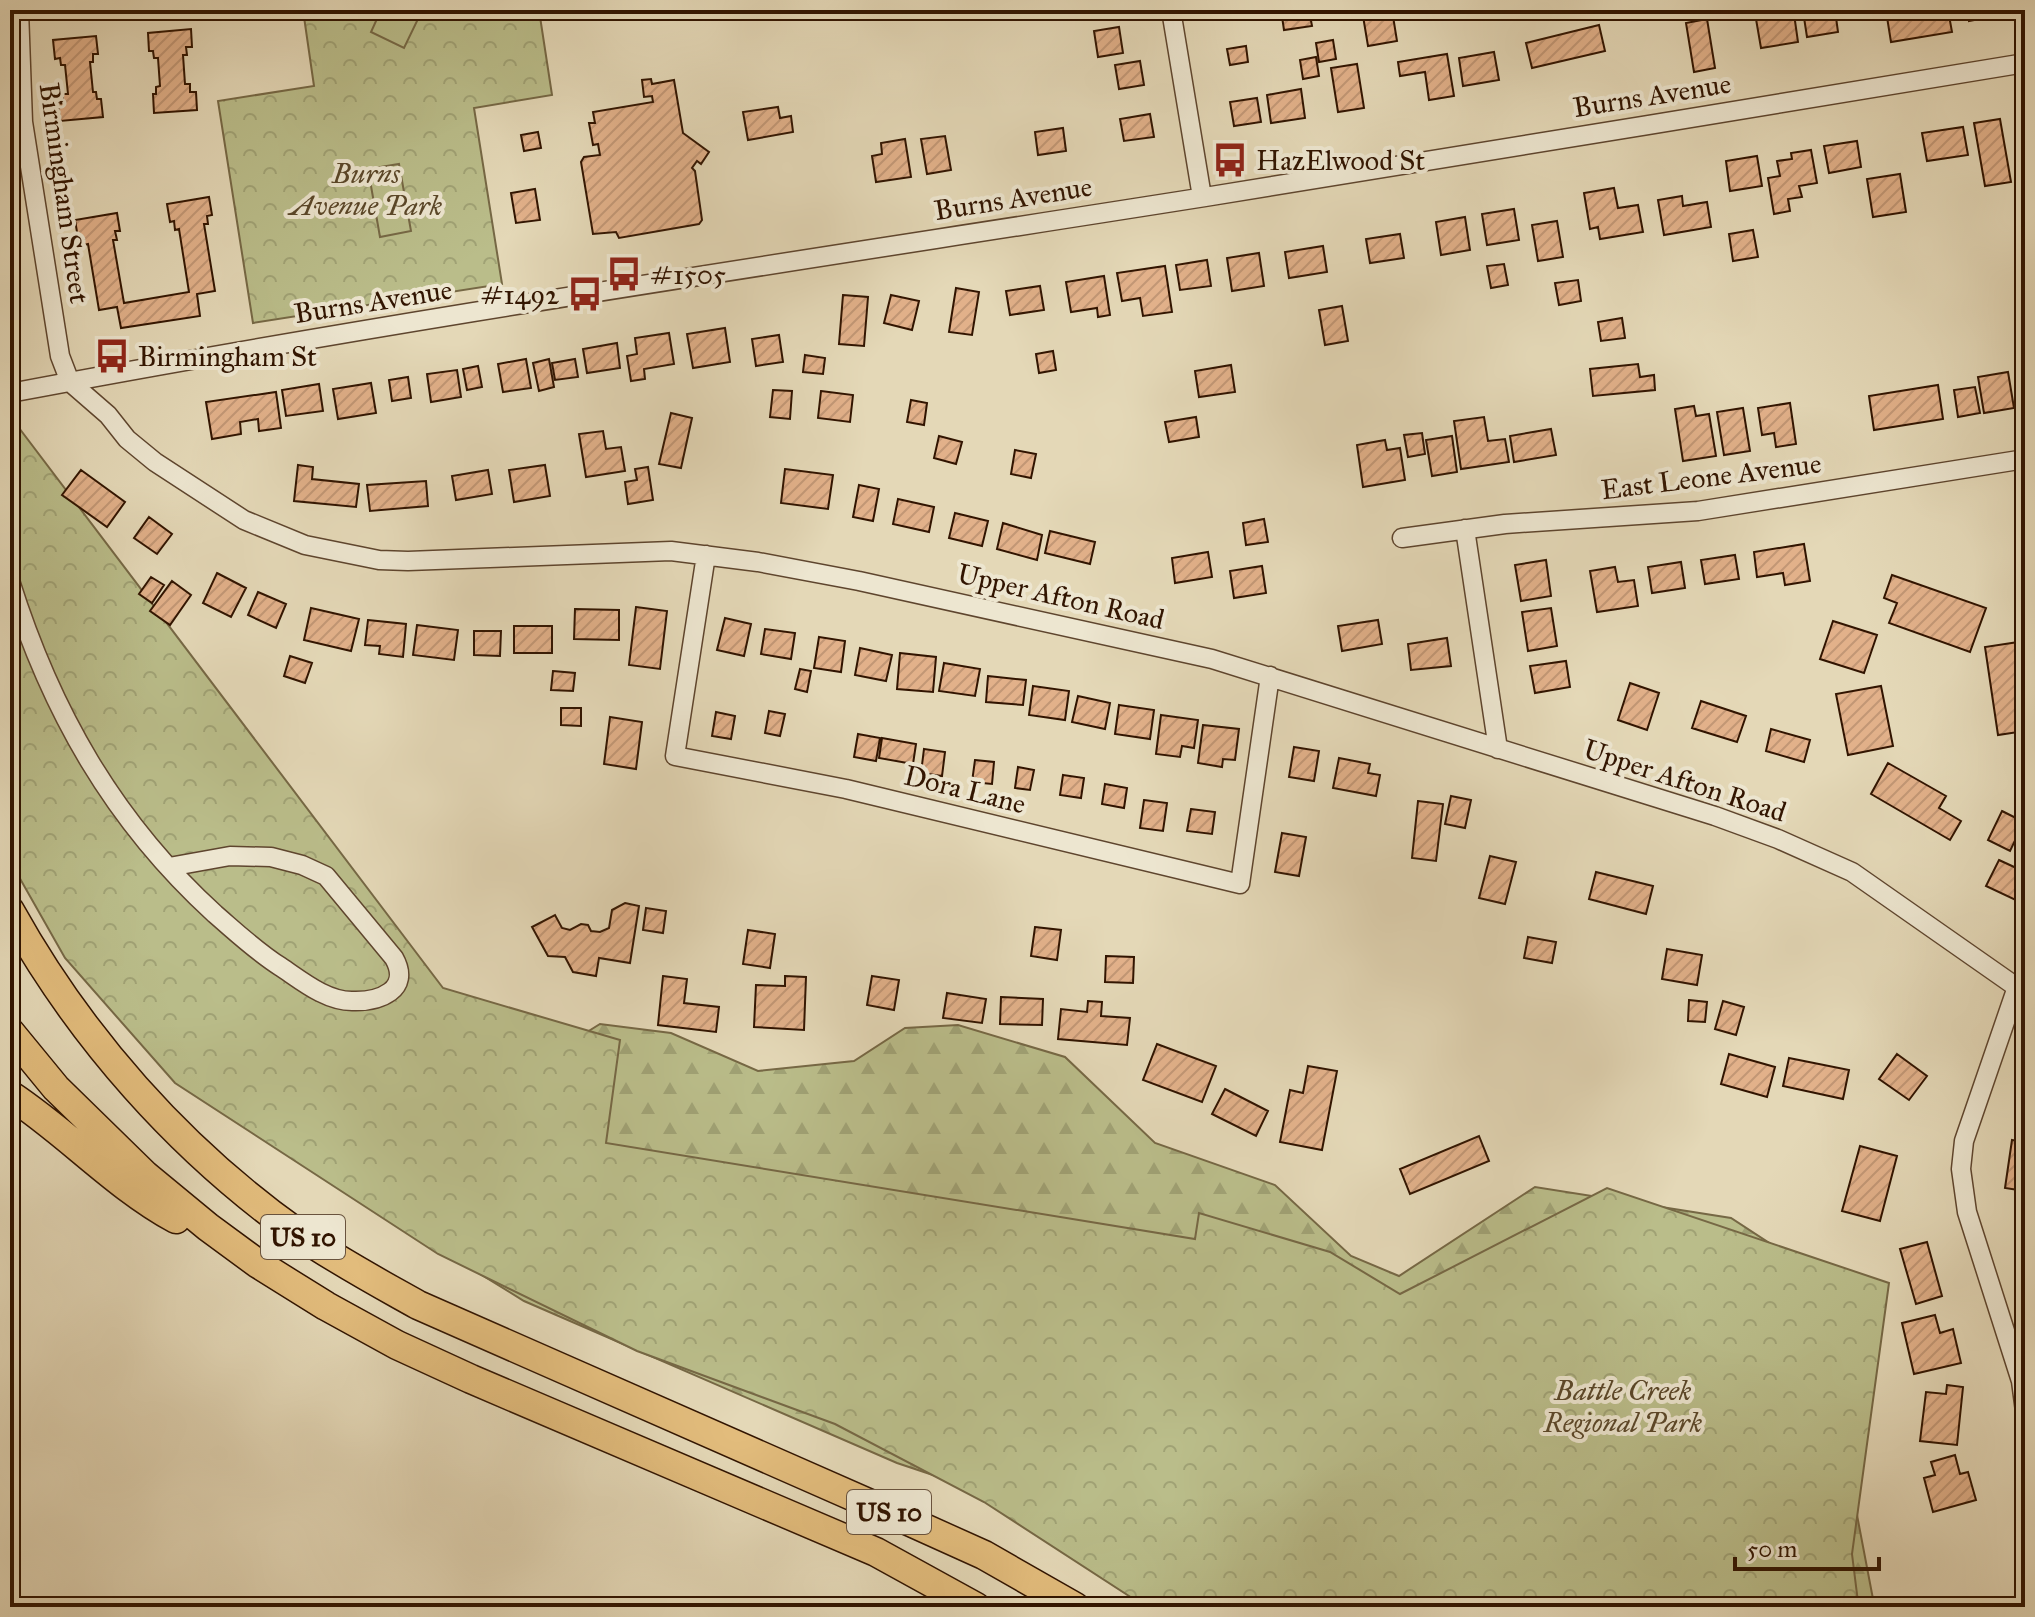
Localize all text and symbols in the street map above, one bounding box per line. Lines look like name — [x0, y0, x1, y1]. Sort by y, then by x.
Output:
street label: Burns Avenue — [1571, 66, 1734, 125]
street label: Birmingham Street — [32, 80, 97, 306]
bus stop icon: HazElwood St — [1211, 141, 1249, 179]
place label: HazElwood St — [1256, 143, 1425, 178]
park label: Burns Avenue Park — [287, 156, 443, 223]
street label: Burns Avenue — [932, 169, 1095, 228]
bus stop icon: #1505 — [605, 255, 643, 293]
place label: #1505 — [650, 257, 726, 292]
street label: Burns Avenue — [292, 272, 455, 331]
bus stop icon: #1492 — [566, 275, 604, 313]
place label: #1492 — [481, 277, 559, 312]
bus stop icon: Birmingham St — [93, 337, 131, 375]
place label: Birmingham St — [138, 339, 317, 374]
street label: East Leone Avenue — [1599, 446, 1823, 507]
street label: Upper Afton Road — [954, 556, 1168, 637]
street label: Upper Afton Road — [1579, 731, 1791, 830]
street label: Dora Lane — [900, 758, 1029, 821]
road number: US 10 — [261, 1215, 345, 1259]
park label: Battle Creek Regional Park — [1543, 1373, 1703, 1440]
road number: US 10 — [847, 1490, 931, 1534]
scale bar — [1735, 1521, 1879, 1571]
text: 50 m — [1747, 1534, 1797, 1564]

